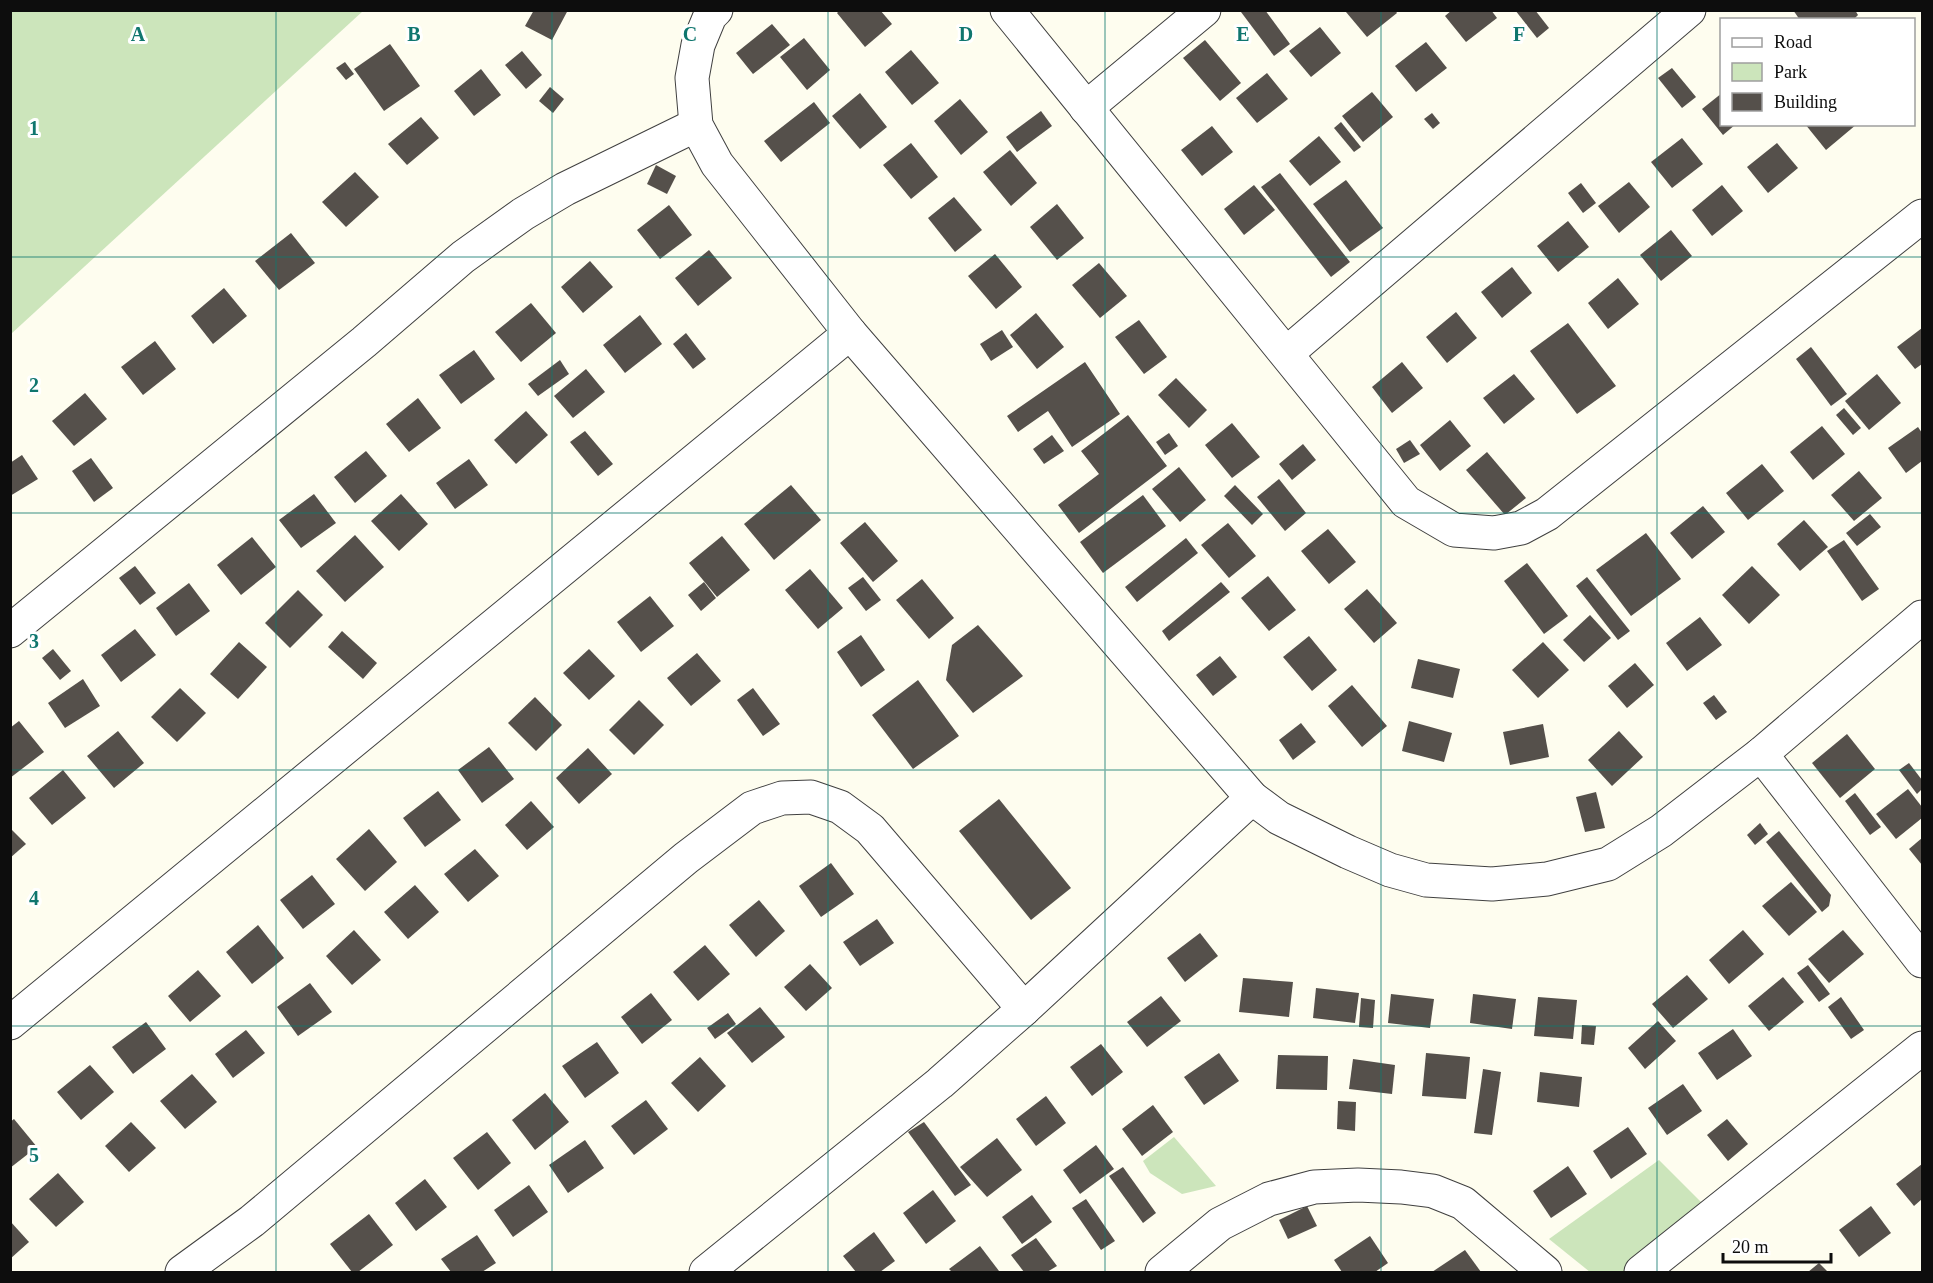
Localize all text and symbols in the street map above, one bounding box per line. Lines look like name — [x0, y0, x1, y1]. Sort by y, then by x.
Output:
legend — [1720, 18, 1915, 126]
text: A — [131, 23, 146, 45]
text: B — [407, 23, 421, 45]
text: C — [683, 23, 697, 45]
text: D — [959, 23, 973, 45]
text: E — [1236, 23, 1250, 45]
text: F — [1513, 23, 1525, 45]
text: Road — [1774, 32, 1812, 52]
text: Park — [1774, 62, 1807, 82]
text: Building — [1774, 92, 1837, 112]
text: 1 — [29, 117, 39, 139]
text: 2 — [29, 374, 39, 396]
text: 3 — [29, 630, 39, 652]
text: 4 — [29, 887, 39, 909]
text: 5 — [29, 1144, 39, 1166]
scale bar — [1723, 1226, 1831, 1264]
text: 20 m — [1732, 1237, 1769, 1257]

